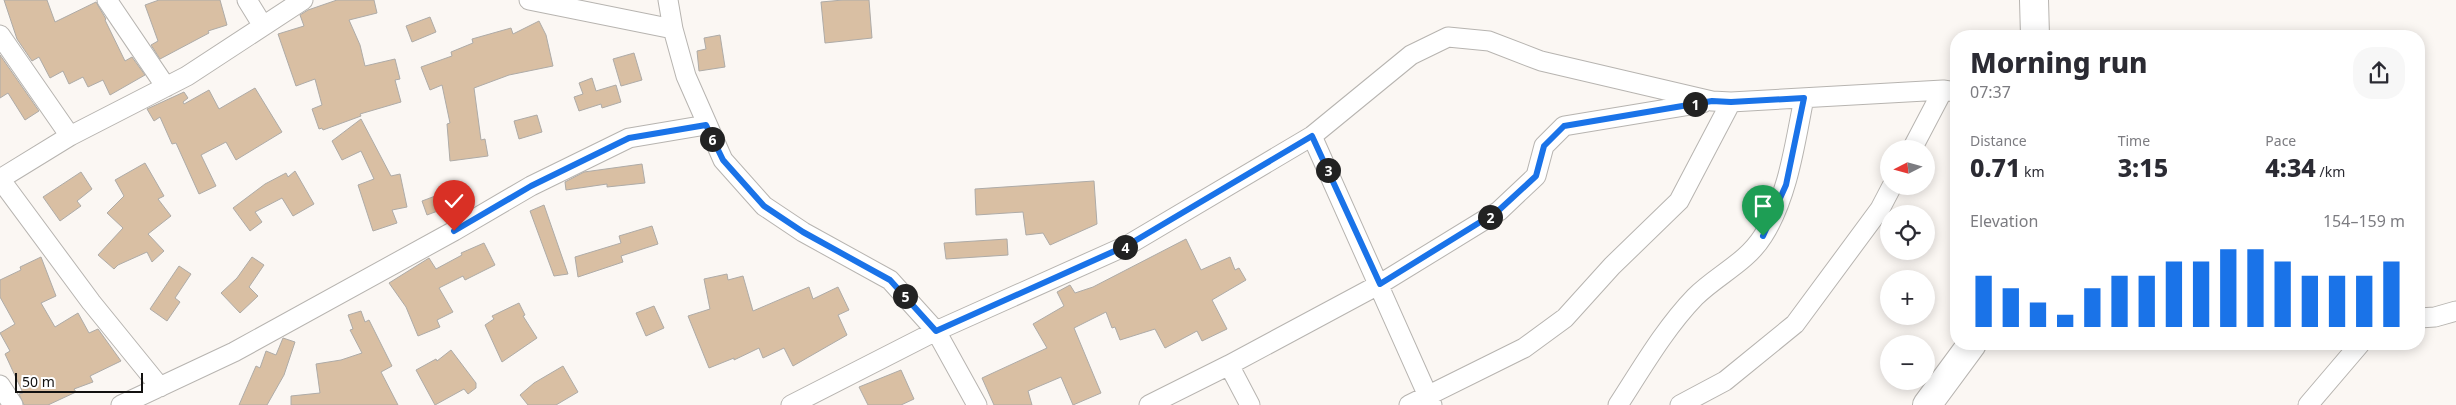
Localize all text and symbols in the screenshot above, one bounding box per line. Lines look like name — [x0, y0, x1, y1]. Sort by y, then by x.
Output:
text: Morning run — [1970, 43, 2148, 81]
button: share — [2353, 47, 2405, 99]
text: 07:37 — [1970, 81, 2011, 103]
pin: 1 — [1682, 92, 1708, 116]
text: 1 — [1691, 95, 1700, 114]
pin: 6 — [700, 126, 724, 152]
text: 6 — [708, 130, 717, 149]
text: Distance — [1970, 131, 2027, 150]
text: Time — [2118, 131, 2150, 150]
text: Pace — [2265, 131, 2296, 150]
north arrow — [1880, 140, 1935, 195]
map controls — [1880, 140, 1935, 390]
text: 0.71 — [1970, 150, 2020, 184]
text: 3:15 — [2118, 150, 2168, 184]
text: 4:34 — [2265, 150, 2316, 184]
pin: 3 — [1316, 158, 1340, 182]
text: 3 — [1324, 161, 1333, 180]
text: km — [2020, 162, 2045, 181]
text: /km — [2316, 162, 2345, 181]
pin — [433, 180, 475, 231]
pin — [1742, 185, 1784, 236]
icon: check — [440, 187, 468, 215]
icon: arrive — [1749, 192, 1777, 220]
pin: 2 — [1478, 204, 1502, 230]
button: locate — [1880, 205, 1935, 260]
text: 2 — [1486, 208, 1495, 227]
text: Elevation — [1970, 210, 2038, 232]
text: 154–159 m — [2323, 210, 2405, 232]
pin: 4 — [1112, 234, 1138, 260]
text: 4 — [1121, 238, 1130, 257]
button: + — [1880, 270, 1935, 325]
pin: 5 — [892, 284, 918, 308]
text: 5 — [901, 287, 910, 306]
button: − — [1880, 335, 1935, 390]
scale bar — [15, 370, 142, 393]
text: 50 m — [22, 372, 55, 391]

